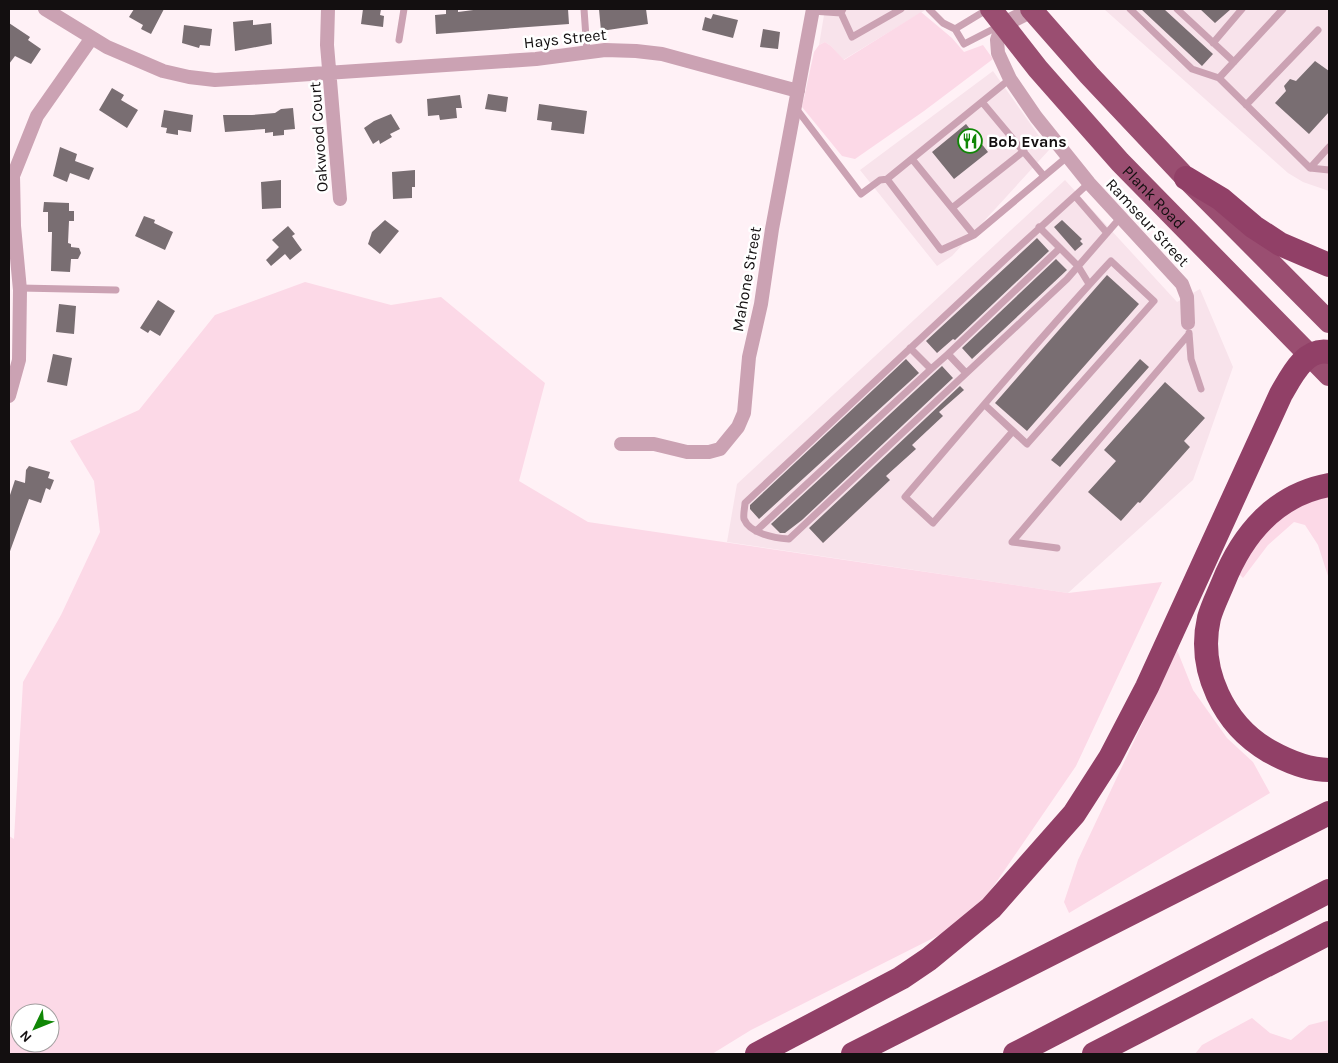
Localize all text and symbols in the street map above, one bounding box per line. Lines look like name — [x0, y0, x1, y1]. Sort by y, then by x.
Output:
street label: Hays Street — [523, 25, 607, 52]
street label: Oakwood Court — [305, 81, 332, 193]
restaurant icon: Bob Evans — [957, 128, 983, 154]
place label: Bob Evans — [988, 132, 1067, 151]
street label: Plank Road — [1118, 161, 1189, 233]
street label: Ramseur Street — [1102, 174, 1193, 270]
street label: Mahone Street — [728, 225, 765, 333]
north arrow — [10, 1003, 60, 1053]
text: N — [16, 1027, 36, 1046]

